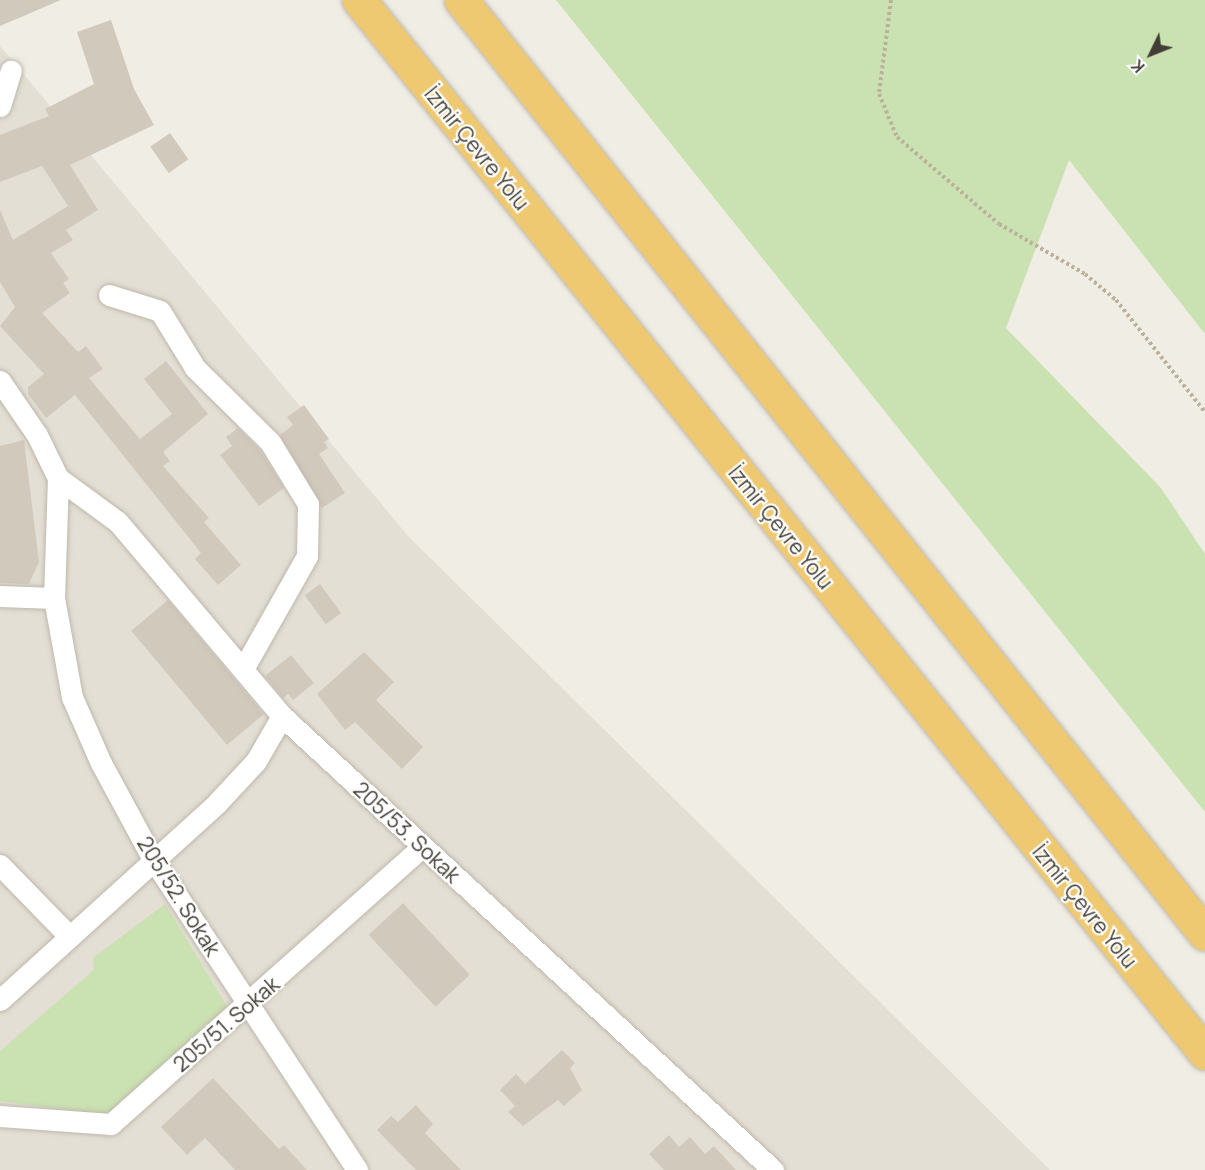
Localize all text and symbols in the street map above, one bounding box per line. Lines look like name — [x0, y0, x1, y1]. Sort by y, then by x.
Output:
north arrow — [1121, 24, 1181, 84]
text: K — [1126, 55, 1149, 78]
street label: İzmir Çevre Yolu — [419, 81, 535, 215]
street label: İzmir Çevre Yolu — [723, 460, 839, 594]
street label: 205/53. Sokak — [349, 776, 465, 888]
street label: 205/52. Sokak — [132, 832, 226, 960]
street label: İzmir Çevre Yolu — [1027, 839, 1143, 973]
street label: 205/51. Sokak — [168, 971, 284, 1077]

